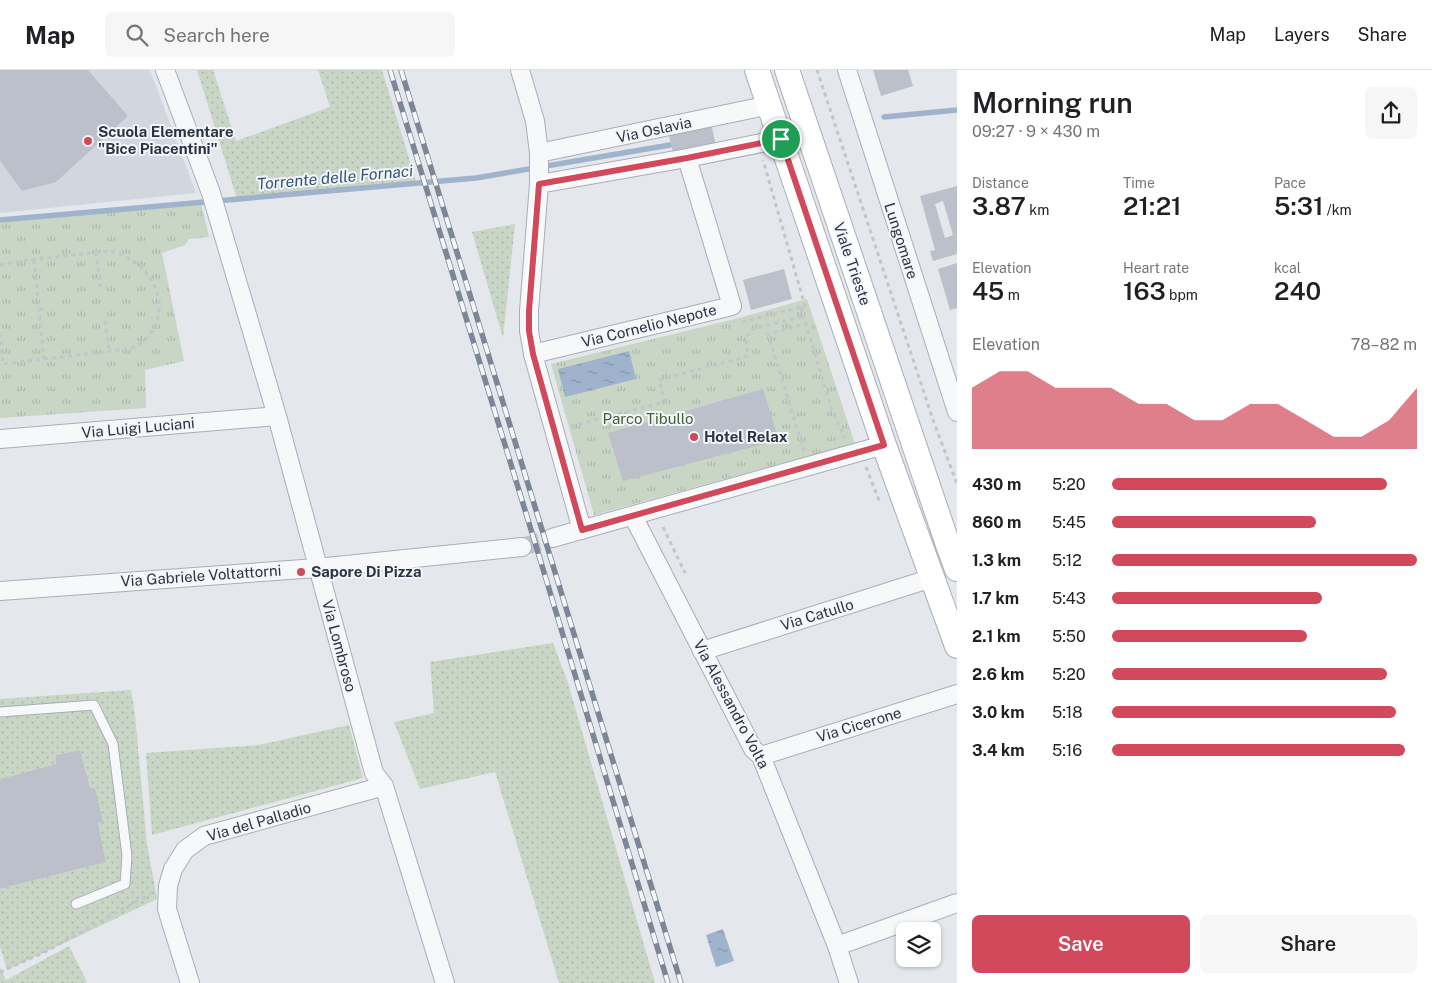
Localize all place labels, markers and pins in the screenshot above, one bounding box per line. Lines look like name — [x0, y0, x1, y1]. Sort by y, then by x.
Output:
pin — [760, 118, 802, 160]
place label: Scuola Elementare "Bice Piacentini" — [98, 123, 234, 157]
marker: Scuola Elementare "Bice Piacentini" — [82, 135, 94, 147]
place label: Hotel Relax — [704, 428, 788, 445]
marker: Hotel Relax — [688, 431, 700, 443]
place label: Sapore Di Pizza — [311, 563, 421, 580]
marker: Sapore Di Pizza — [295, 566, 307, 578]

